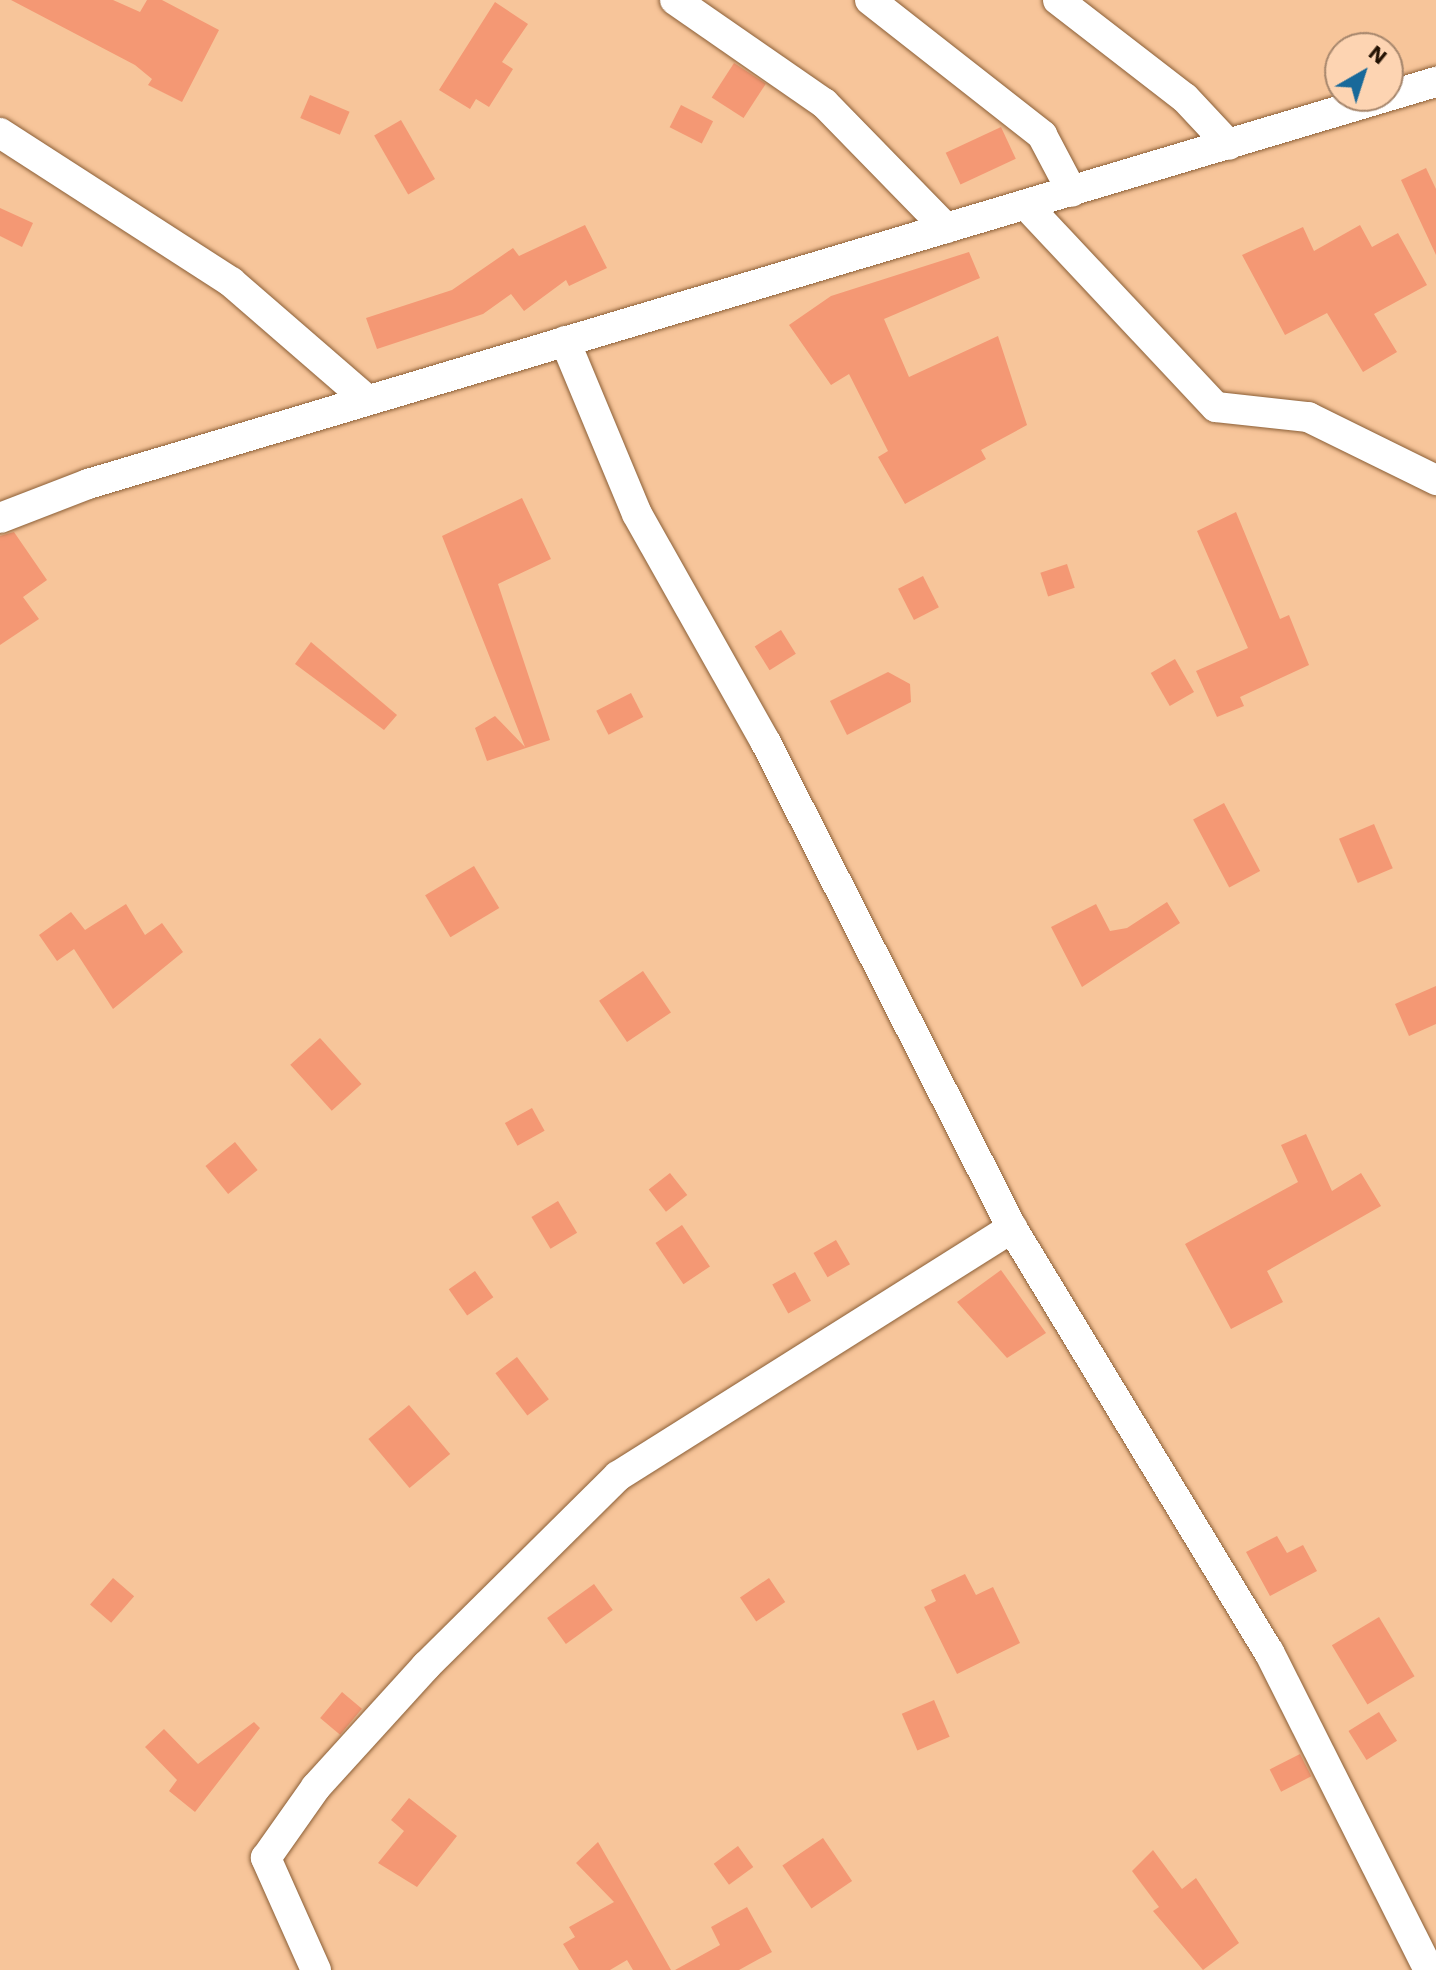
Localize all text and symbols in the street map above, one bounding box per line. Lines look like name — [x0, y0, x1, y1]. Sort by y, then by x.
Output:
north arrow — [1324, 32, 1404, 112]
text: N — [1364, 40, 1392, 69]

